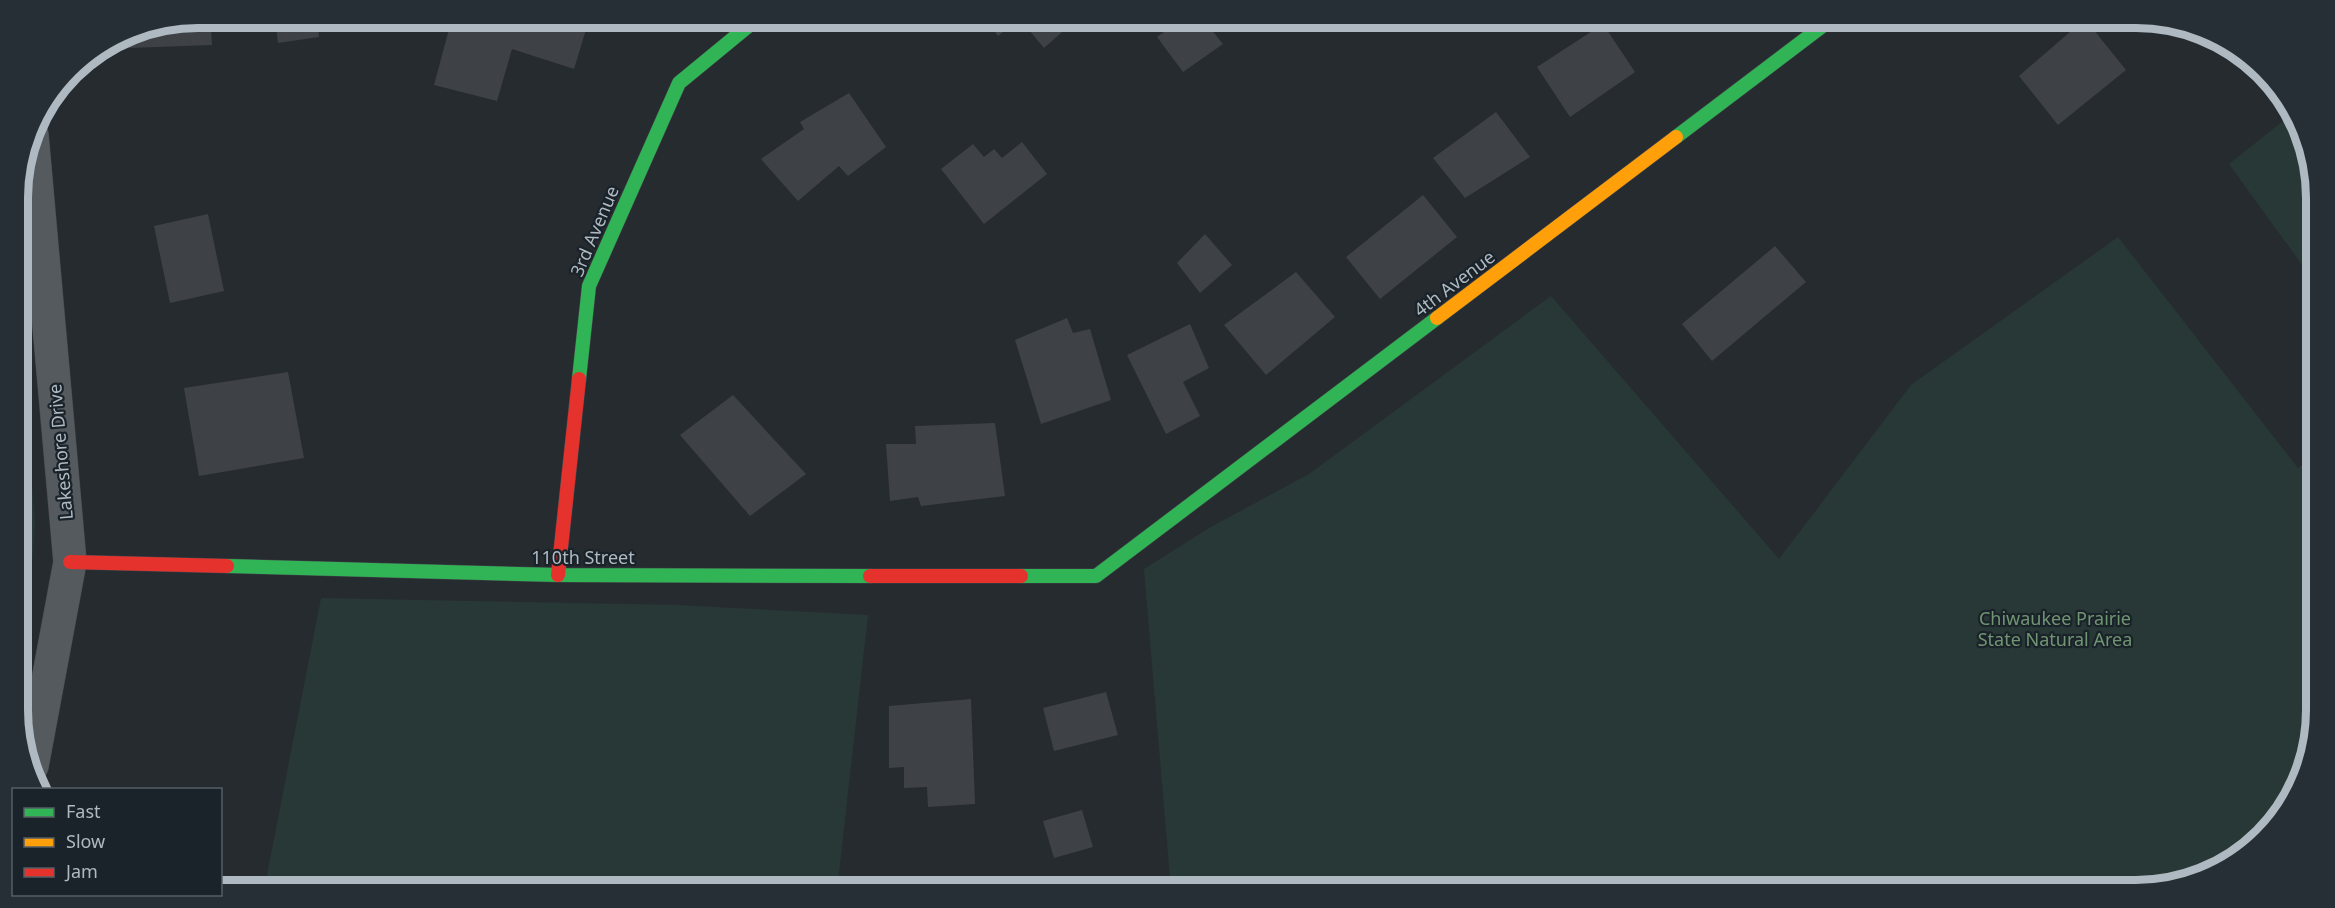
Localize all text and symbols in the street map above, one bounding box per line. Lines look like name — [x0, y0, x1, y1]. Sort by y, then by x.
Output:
street label: 3rd Avenue — [564, 182, 624, 280]
street label: 4th Avenue — [1409, 245, 1499, 321]
street label: Lakeshore Drive — [42, 383, 78, 521]
street label: 110th Street — [531, 545, 635, 569]
park label: Chiwaukee Prairie State Natural Area — [1978, 606, 2132, 651]
legend — [12, 788, 222, 896]
text: Fast — [66, 799, 101, 823]
text: Slow — [66, 829, 105, 853]
text: Jam — [64, 859, 98, 883]

